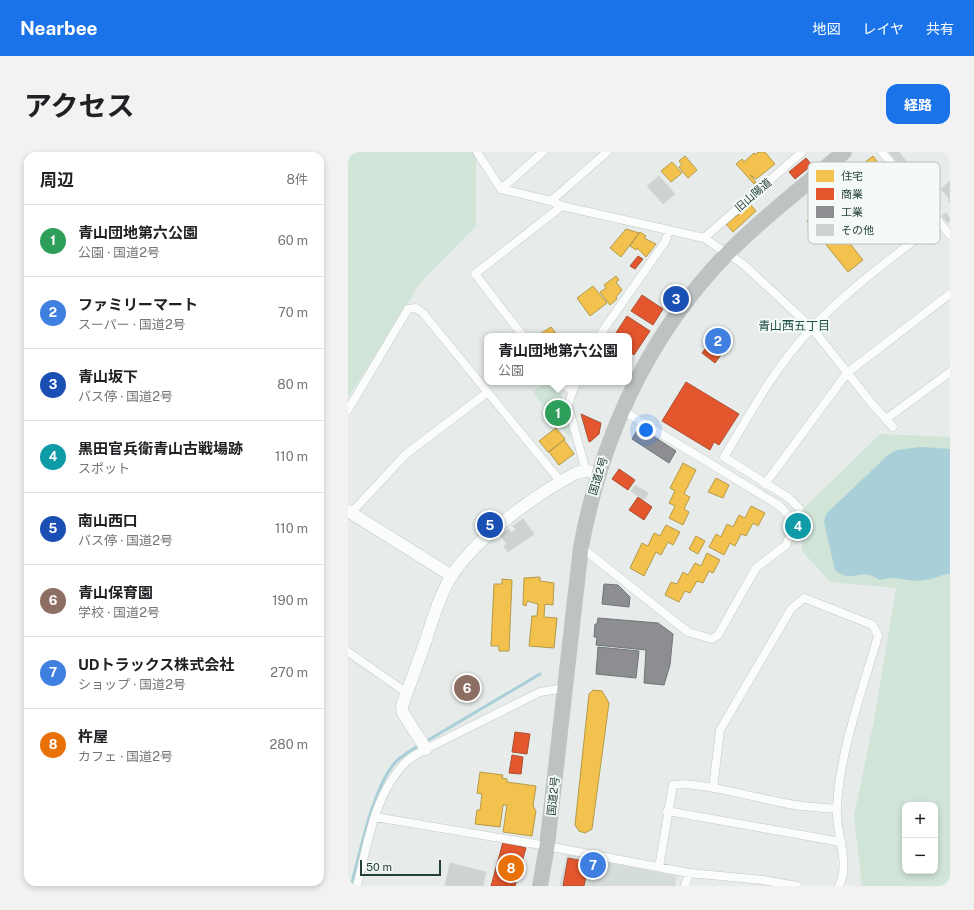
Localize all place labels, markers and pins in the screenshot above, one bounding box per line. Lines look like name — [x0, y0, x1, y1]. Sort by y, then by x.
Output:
pin: 3 — [663, 284, 689, 314]
pin: 2 — [705, 326, 731, 356]
pin: 1 — [545, 398, 571, 428]
pin: 5 — [477, 510, 503, 540]
pin: 4 — [785, 511, 811, 541]
pin: 6 — [454, 673, 480, 703]
pin: 7 — [580, 850, 606, 880]
pin: 8 — [498, 853, 524, 883]

